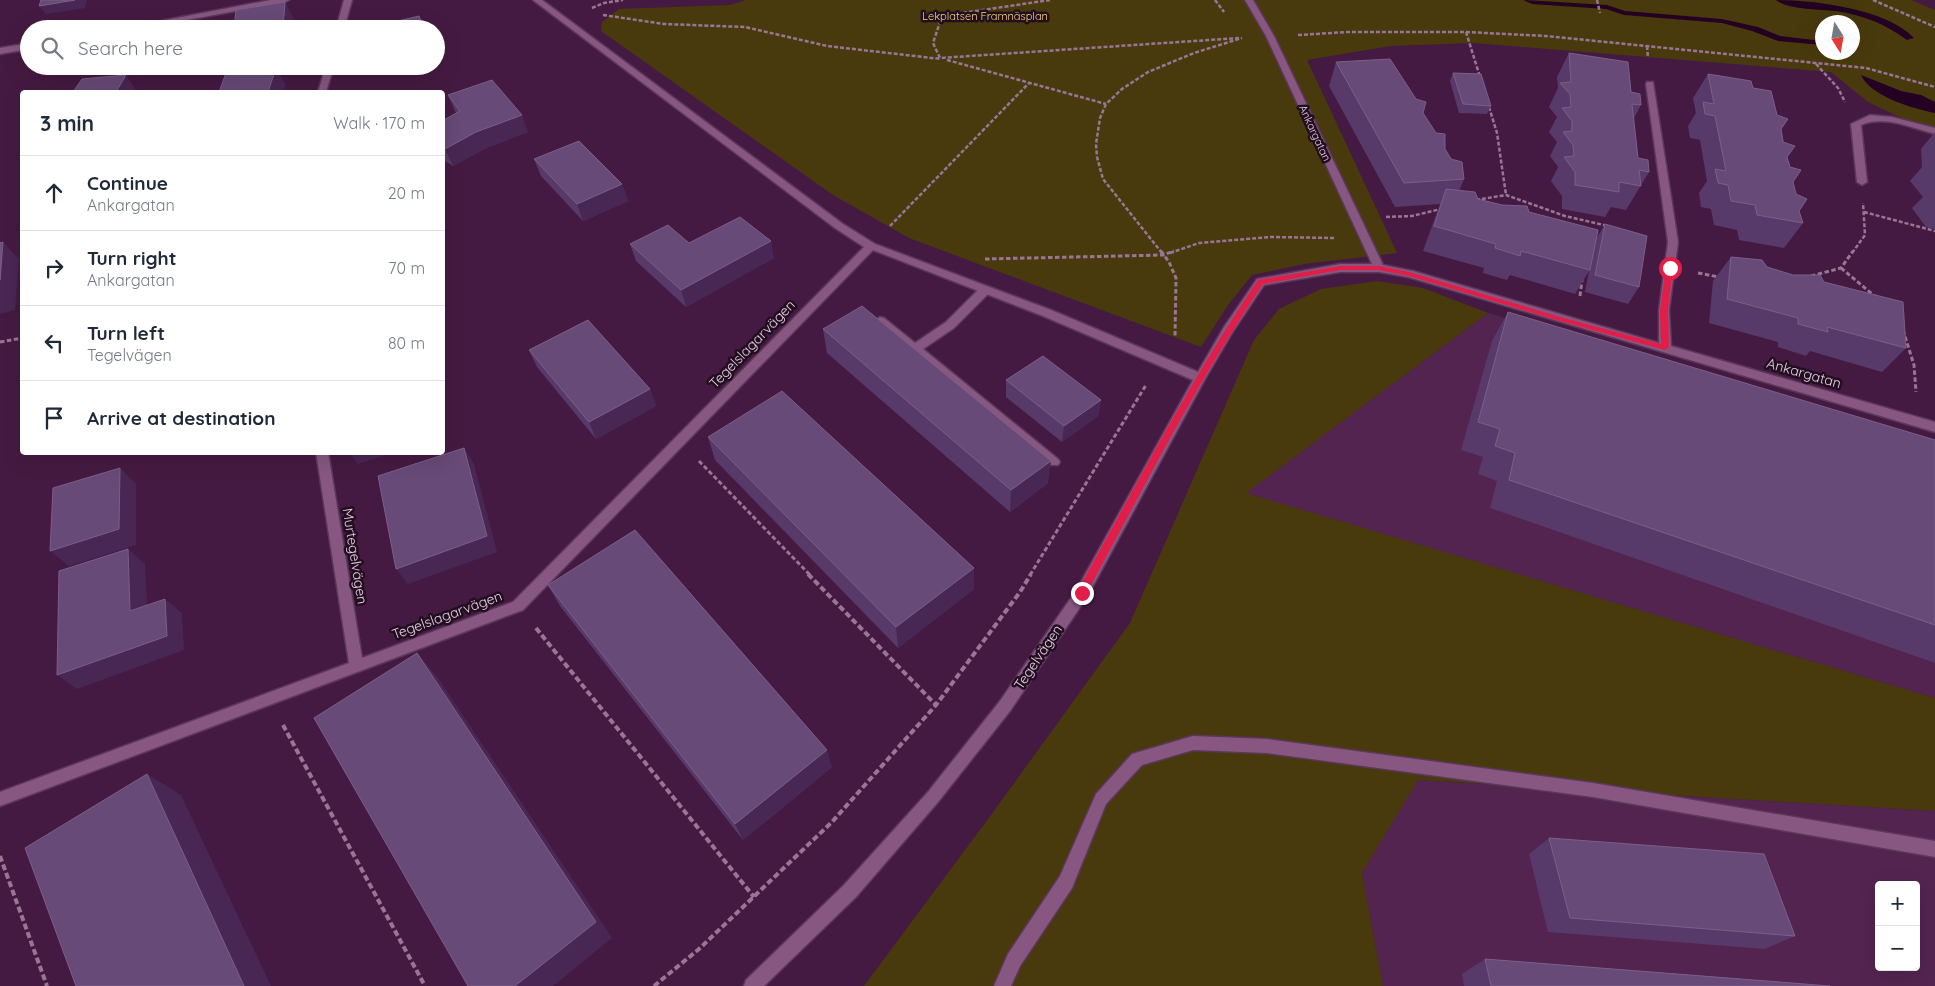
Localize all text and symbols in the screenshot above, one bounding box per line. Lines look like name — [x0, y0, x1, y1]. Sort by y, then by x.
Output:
park label: Lekplatsen Framnäsplan — [922, 9, 1048, 23]
north arrow — [1815, 15, 1860, 60]
search box — [20, 20, 445, 75]
icon: search — [38, 34, 66, 62]
text: Search here — [78, 36, 183, 60]
street label: Ankargatan — [1296, 103, 1334, 163]
text: 3 min — [40, 110, 94, 136]
text: Walk · 170 m — [333, 113, 425, 133]
text: Continue — [87, 171, 168, 195]
icon: ahead — [40, 179, 68, 207]
text: 20 m — [388, 183, 425, 203]
text: Ankargatan — [87, 195, 175, 215]
text: Turn right — [87, 246, 176, 270]
icon: right — [40, 254, 68, 282]
route start — [1659, 257, 1682, 280]
text: 70 m — [388, 258, 425, 278]
text: Ankargatan — [87, 270, 175, 290]
street label: Tegelslagarvägen — [705, 296, 799, 392]
text: Turn left — [87, 321, 165, 345]
icon: left — [40, 329, 68, 357]
text: 80 m — [388, 333, 425, 353]
text: Tegelvägen — [87, 345, 172, 365]
street label: Ankargatan — [1765, 354, 1843, 392]
icon: arrive — [40, 404, 68, 432]
text: Arrive at destination — [87, 406, 276, 430]
street label: Murtegelvägen — [339, 507, 371, 605]
route end — [1071, 582, 1094, 605]
street label: Tegelslagarvägen — [389, 587, 505, 643]
street label: Tegelvägen — [1010, 621, 1066, 693]
map controls — [1875, 881, 1920, 971]
button: + — [1875, 881, 1920, 926]
button: − — [1875, 926, 1920, 971]

